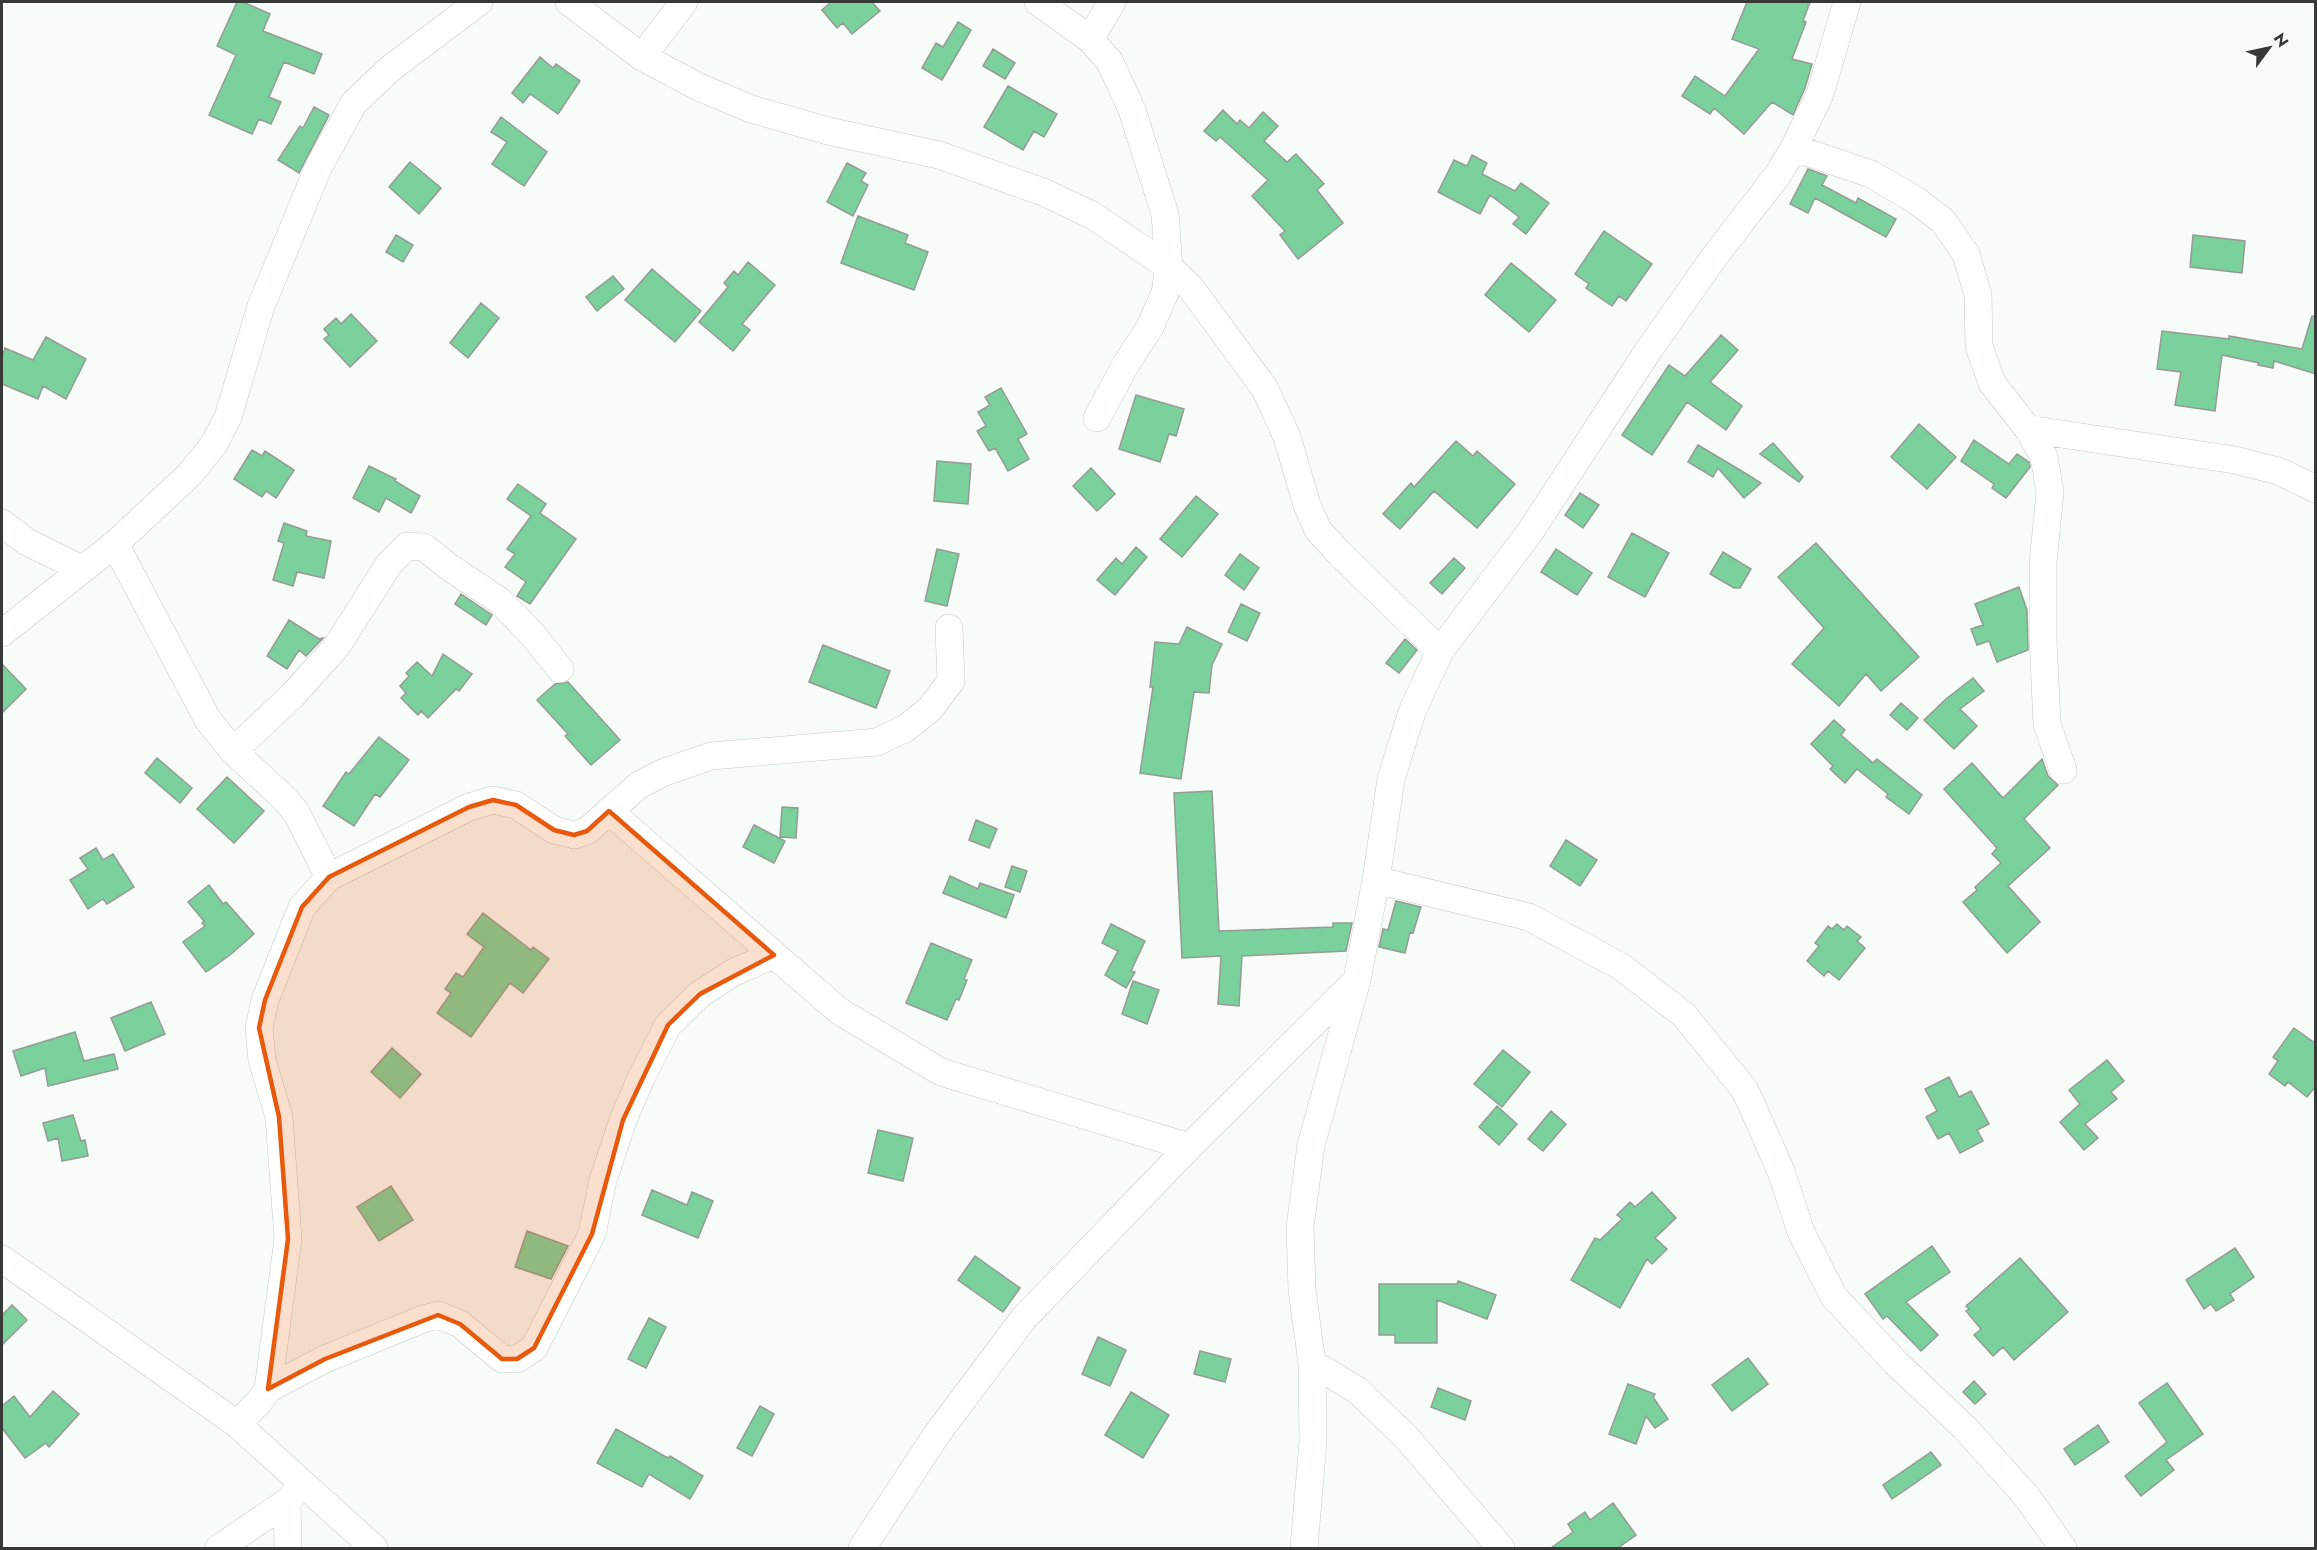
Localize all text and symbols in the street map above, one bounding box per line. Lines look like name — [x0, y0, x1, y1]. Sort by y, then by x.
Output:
north arrow — [2239, 18, 2299, 78]
text: N — [2268, 29, 2294, 52]

